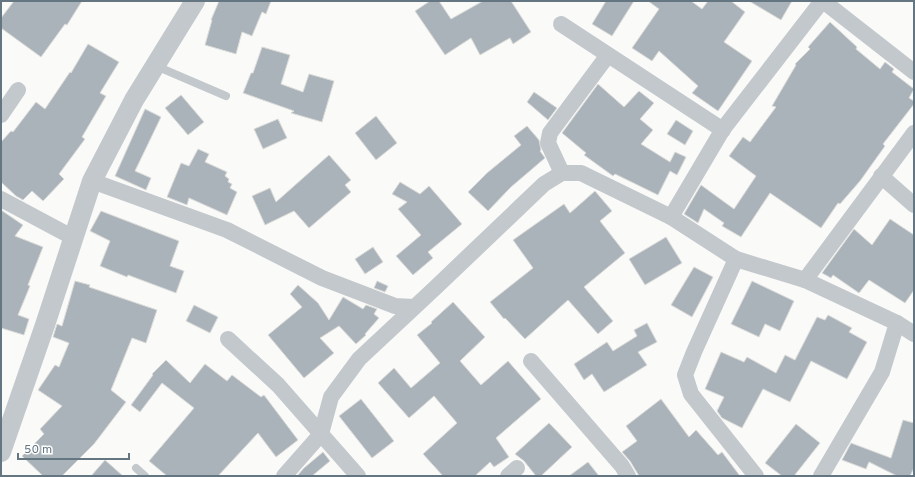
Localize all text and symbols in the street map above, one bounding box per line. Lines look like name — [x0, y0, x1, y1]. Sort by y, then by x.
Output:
scale bar — [18, 435, 129, 461]
text: 50 m — [24, 442, 52, 458]

